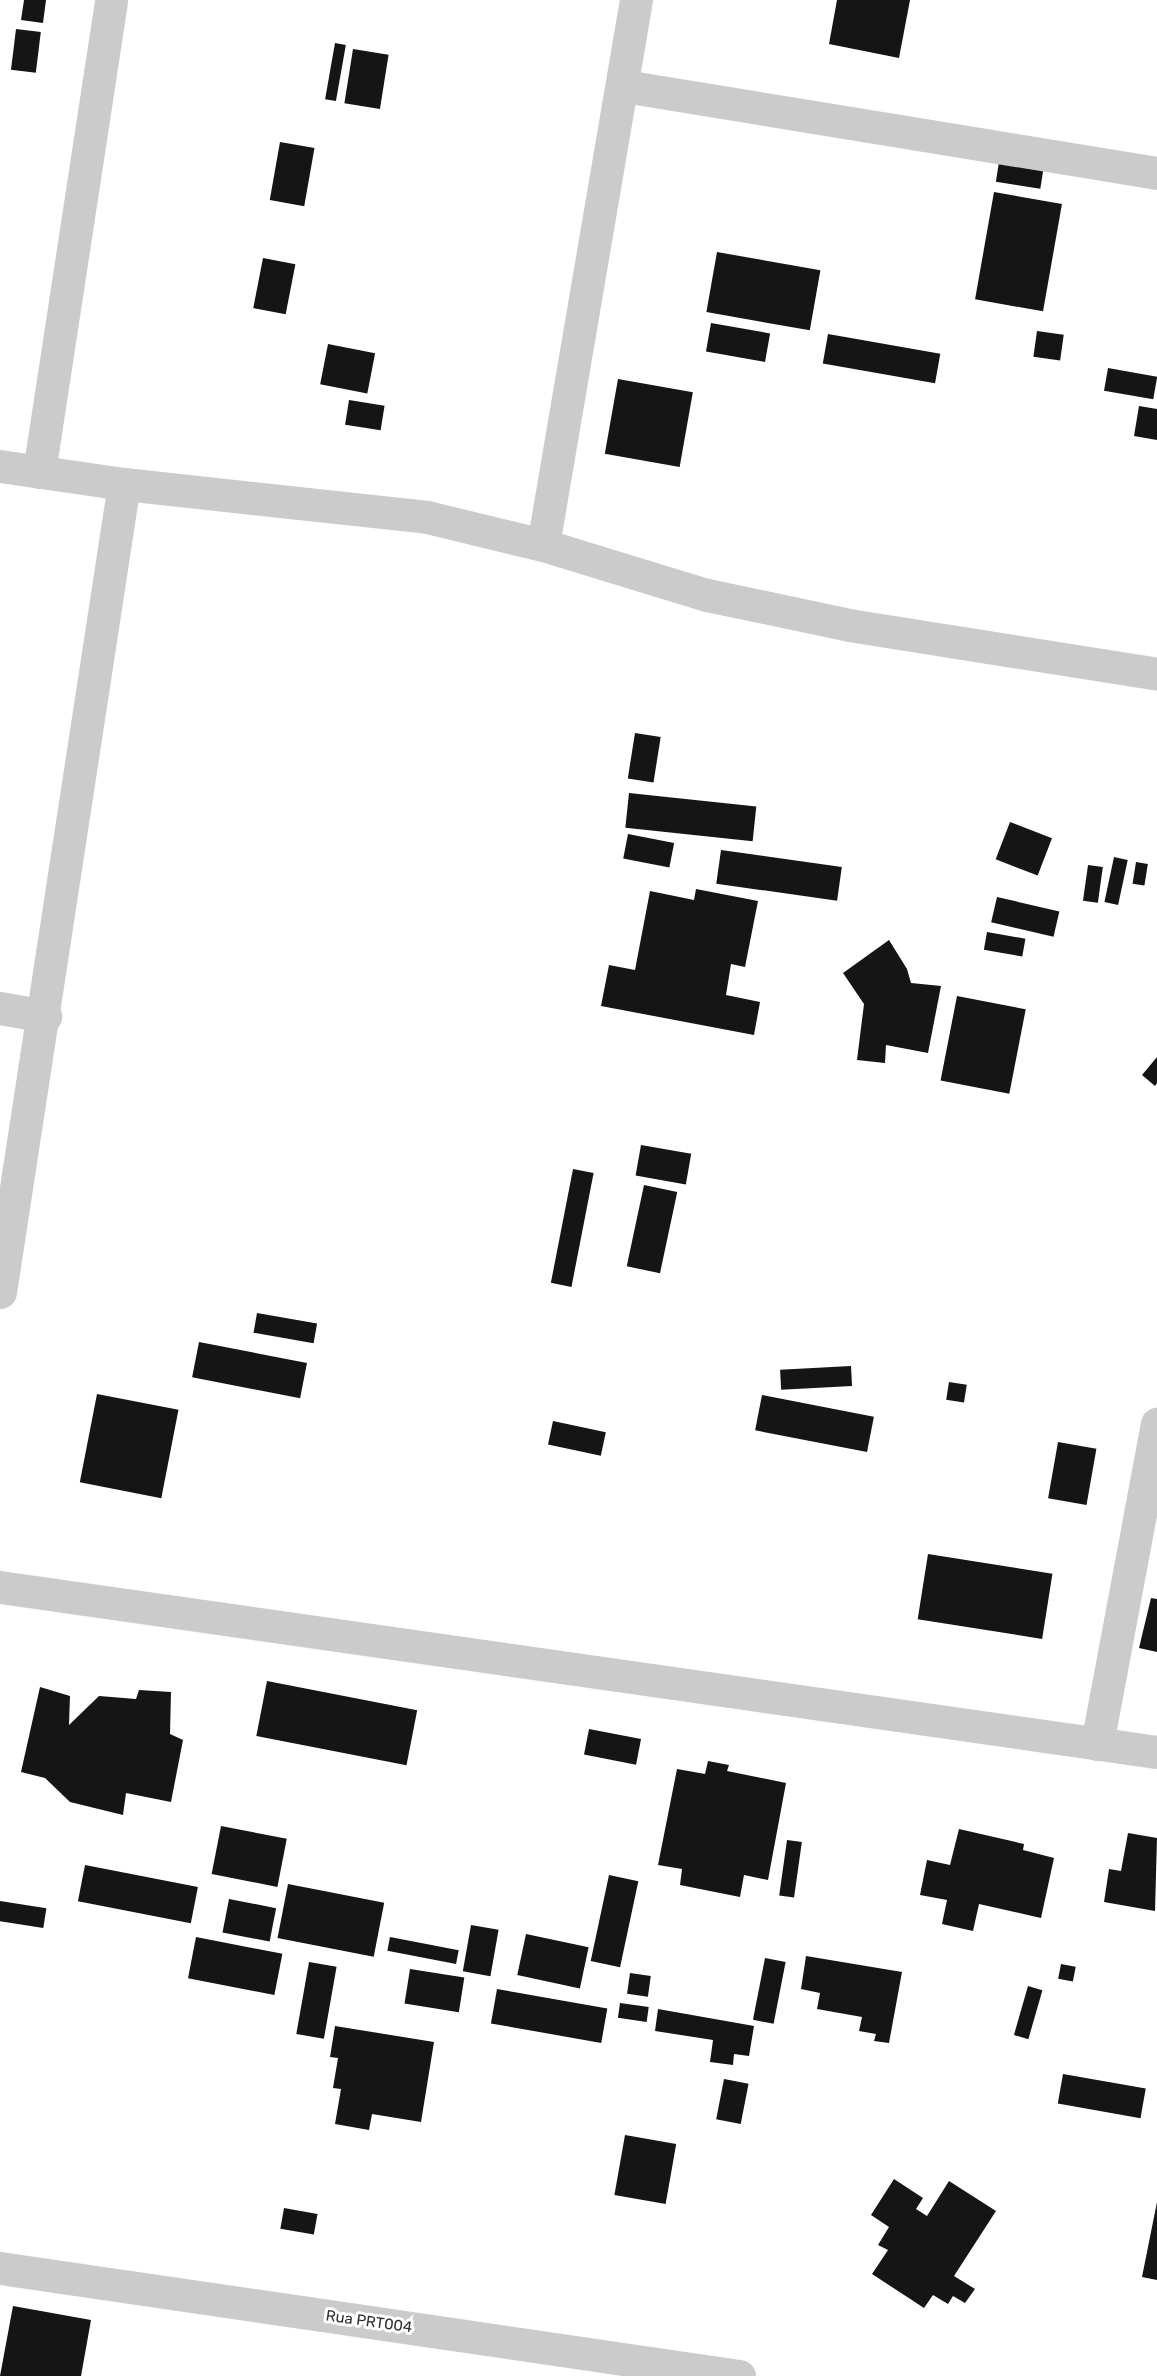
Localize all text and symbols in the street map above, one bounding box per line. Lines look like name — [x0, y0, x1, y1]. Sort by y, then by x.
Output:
street label: Rua PRT004 — [325, 2307, 413, 2337]

